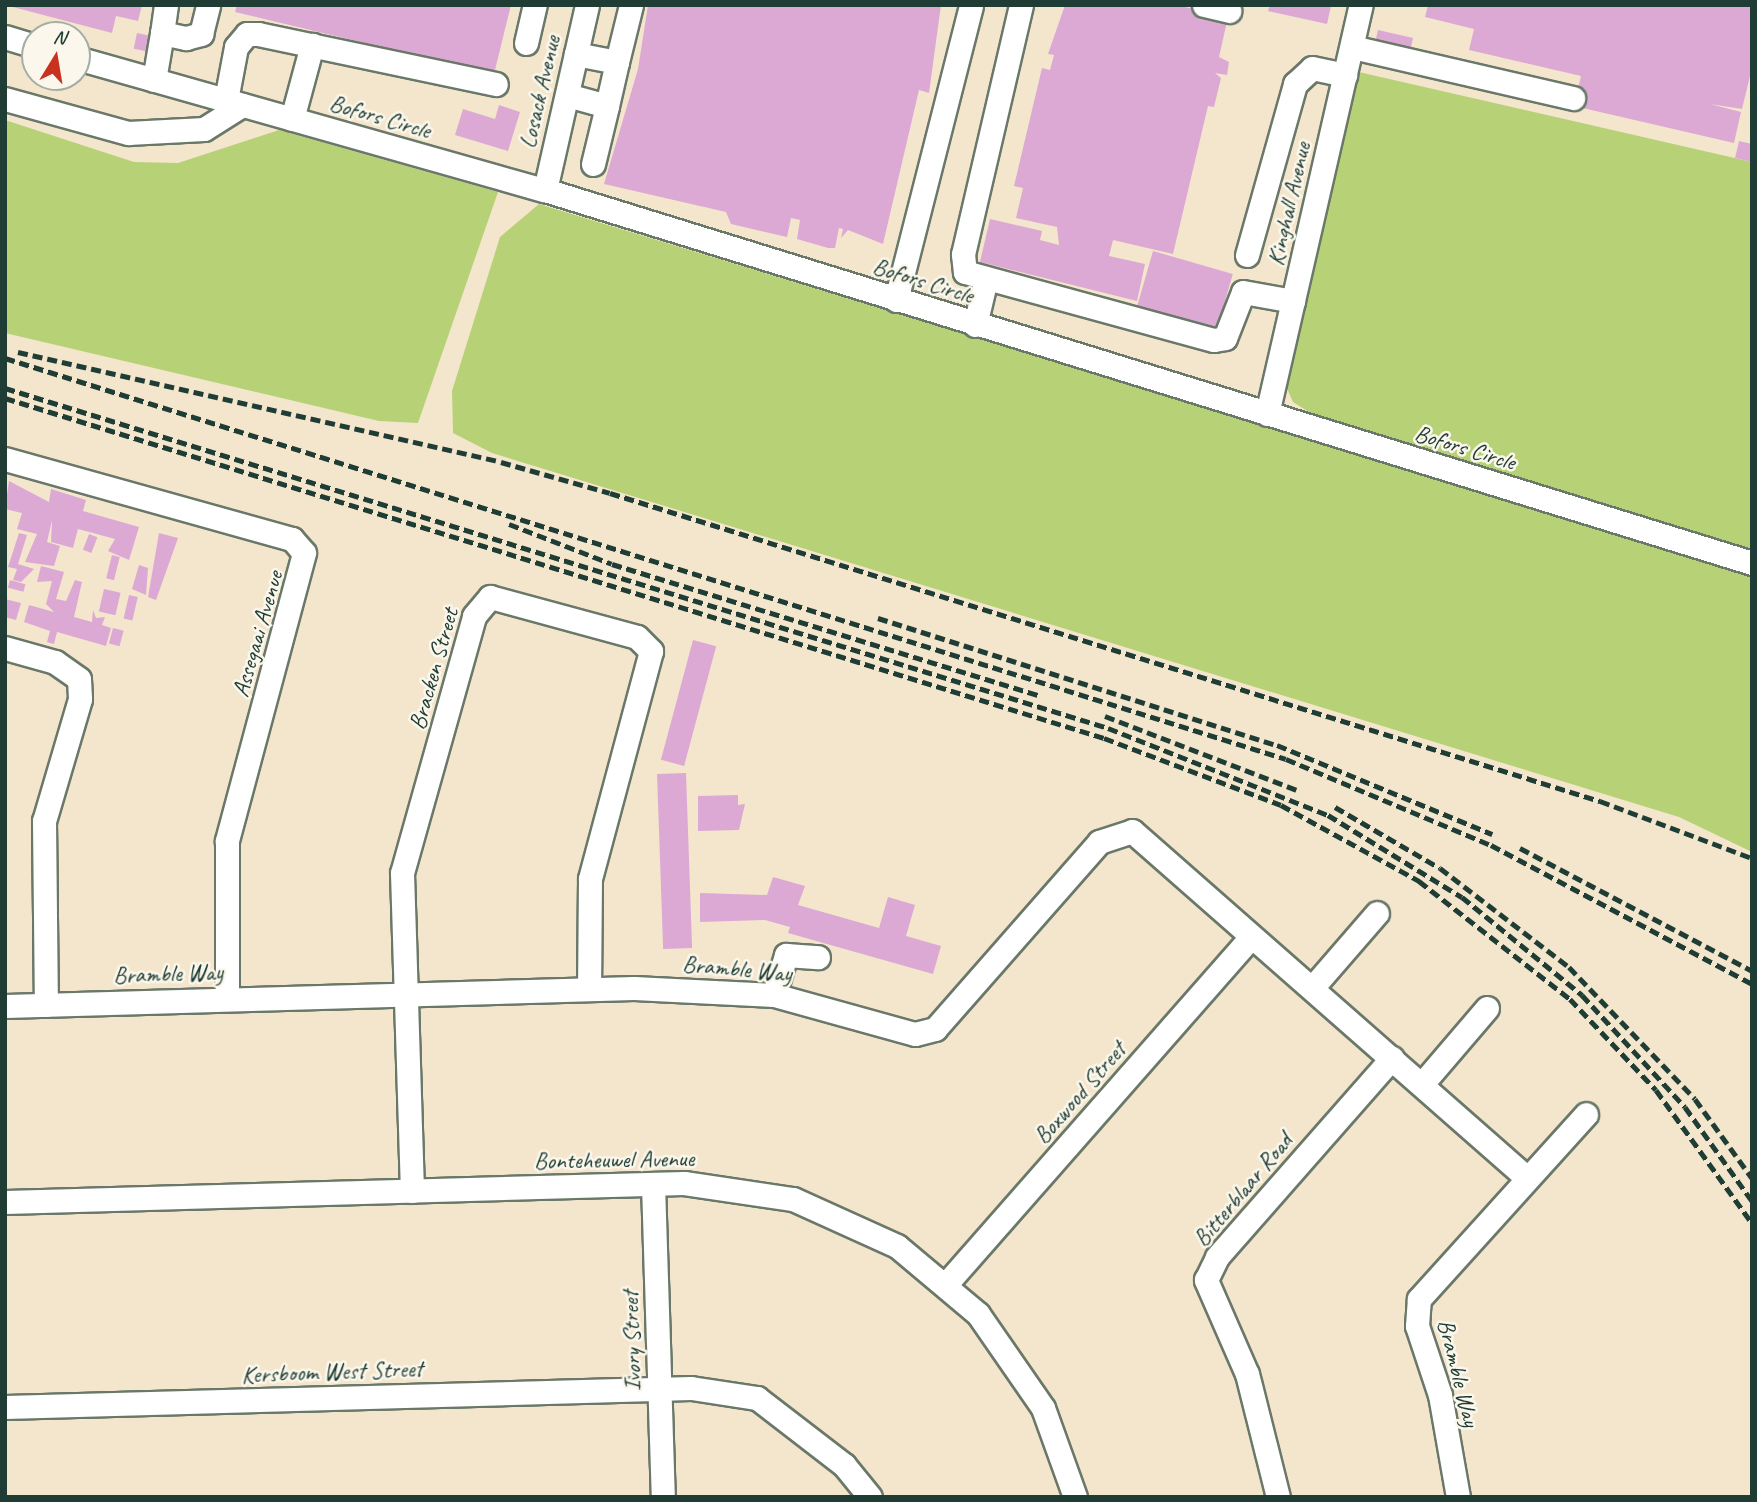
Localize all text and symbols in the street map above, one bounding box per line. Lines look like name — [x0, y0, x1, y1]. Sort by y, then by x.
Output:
north arrow — [21, 21, 91, 91]
text: N — [52, 24, 68, 50]
street label: Losack Avenue — [513, 33, 567, 151]
street label: Bofors Circle — [326, 89, 434, 145]
street label: Kinghall Avenue — [1261, 140, 1317, 268]
street label: Bofors Circle — [869, 252, 977, 310]
street label: Bofors Circle — [1411, 419, 1519, 477]
street label: Assegaai Avenue — [226, 568, 290, 700]
street label: Bracken Street — [403, 605, 465, 733]
street label: Bramble Way — [681, 950, 793, 988]
street label: Bramble Way — [113, 958, 223, 990]
street label: Boxwood Street — [1028, 1036, 1132, 1150]
street label: Bitterblaar Road — [1187, 1128, 1299, 1252]
street label: Bonteheuwel Avenue — [534, 1144, 694, 1176]
street label: Ivory Street — [616, 1290, 648, 1392]
street label: Bramble Way — [1431, 1316, 1485, 1430]
street label: Kersboom West Street — [241, 1354, 423, 1390]

